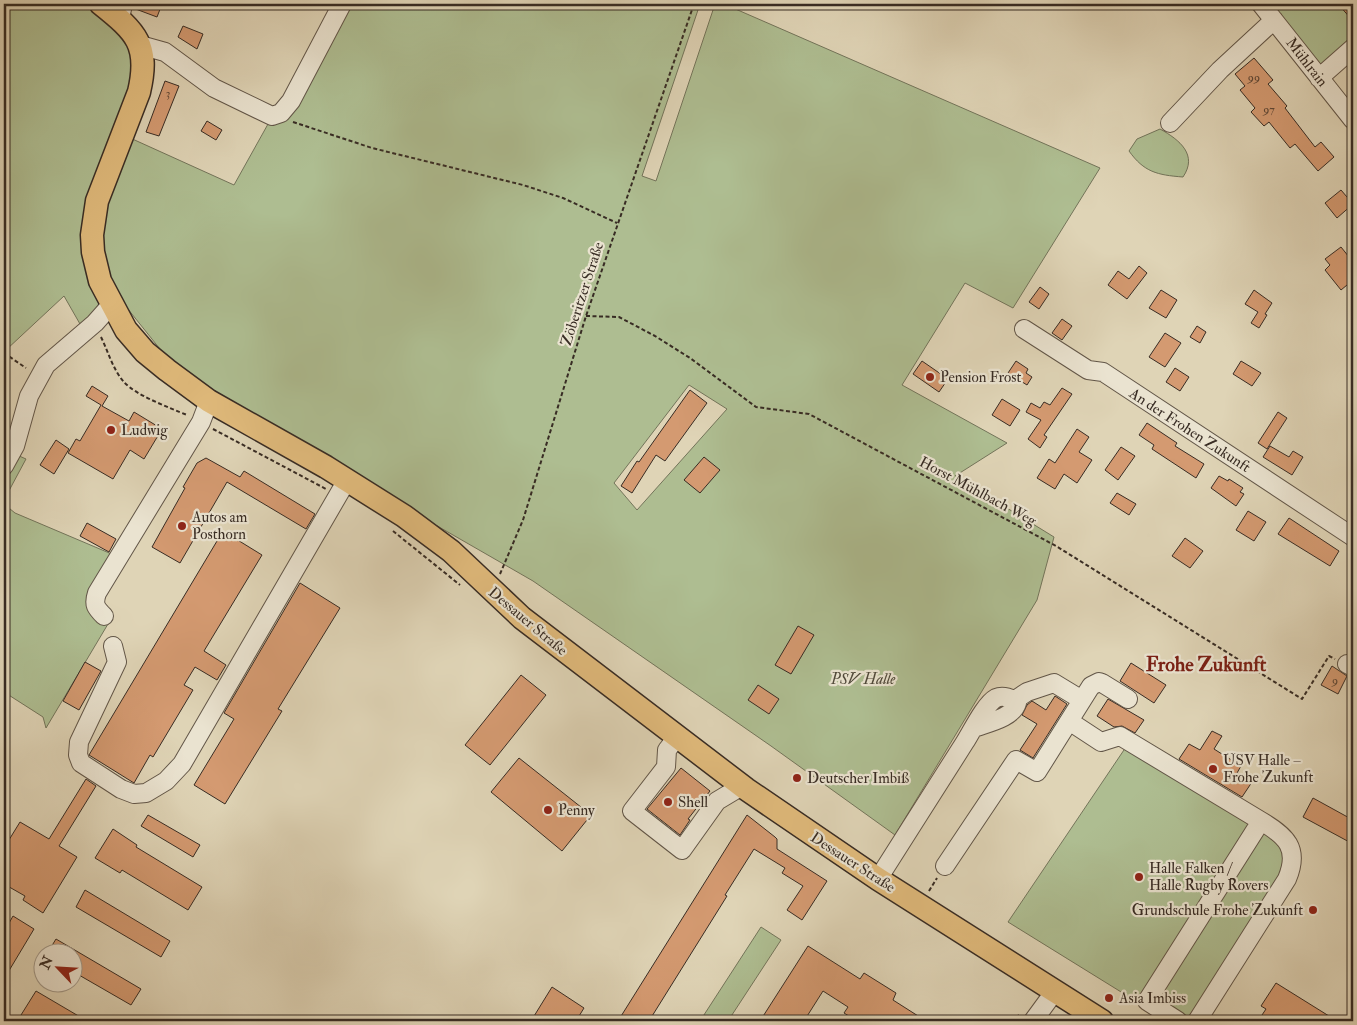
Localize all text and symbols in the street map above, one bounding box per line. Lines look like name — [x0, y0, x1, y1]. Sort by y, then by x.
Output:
street label: Mühlrain — [1282, 34, 1332, 91]
house number: 99 — [1247, 70, 1260, 85]
house number: 3 — [166, 86, 170, 101]
house number: 97 — [1262, 102, 1275, 117]
street label: Zöberitzer Straße — [557, 240, 608, 348]
place label: Pension Frost — [940, 368, 1021, 387]
marker: Pension Frost — [924, 371, 936, 383]
street label: An der Frohen Zukunft — [1125, 384, 1254, 477]
place label: Ludwig — [121, 421, 168, 440]
marker: Ludwig — [105, 424, 117, 436]
street label: Horst Mühlbach Weg — [916, 453, 1040, 531]
place label: Autos am Posthorn — [191, 508, 248, 544]
marker: Autos am Posthorn — [176, 520, 188, 532]
street label: Dessauer Straße — [484, 583, 571, 660]
district label: Frohe Zukunft — [1146, 652, 1267, 677]
park label: PSV Halle — [830, 670, 896, 689]
house number: 9 — [1331, 673, 1338, 688]
place label: USV Halle – Frohe Zukunft — [1223, 751, 1313, 787]
marker: USV Halle – Frohe Zukunft — [1207, 763, 1219, 775]
place label: Deutscher Imbiß — [807, 769, 909, 788]
marker: Deutscher Imbiß — [791, 772, 803, 784]
place label: Shell — [678, 793, 708, 812]
marker: Shell — [662, 796, 674, 808]
place label: Penny — [558, 801, 595, 820]
marker: Penny — [542, 804, 554, 816]
street label: Dessauer Straße — [807, 828, 899, 897]
place label: Halle Falken / Halle Rugby Rovers — [1149, 859, 1268, 895]
marker: Halle Falken / Halle Rugby Rovers — [1133, 871, 1145, 883]
place label: Grundschule Frohe Zukunft — [1132, 901, 1303, 920]
marker: Grundschule Frohe Zukunft — [1307, 904, 1319, 916]
north arrow — [32, 942, 82, 992]
text: N — [36, 953, 57, 973]
place label: Asia Imbiss — [1118, 989, 1186, 1008]
marker: Asia Imbiss — [1103, 992, 1115, 1004]

